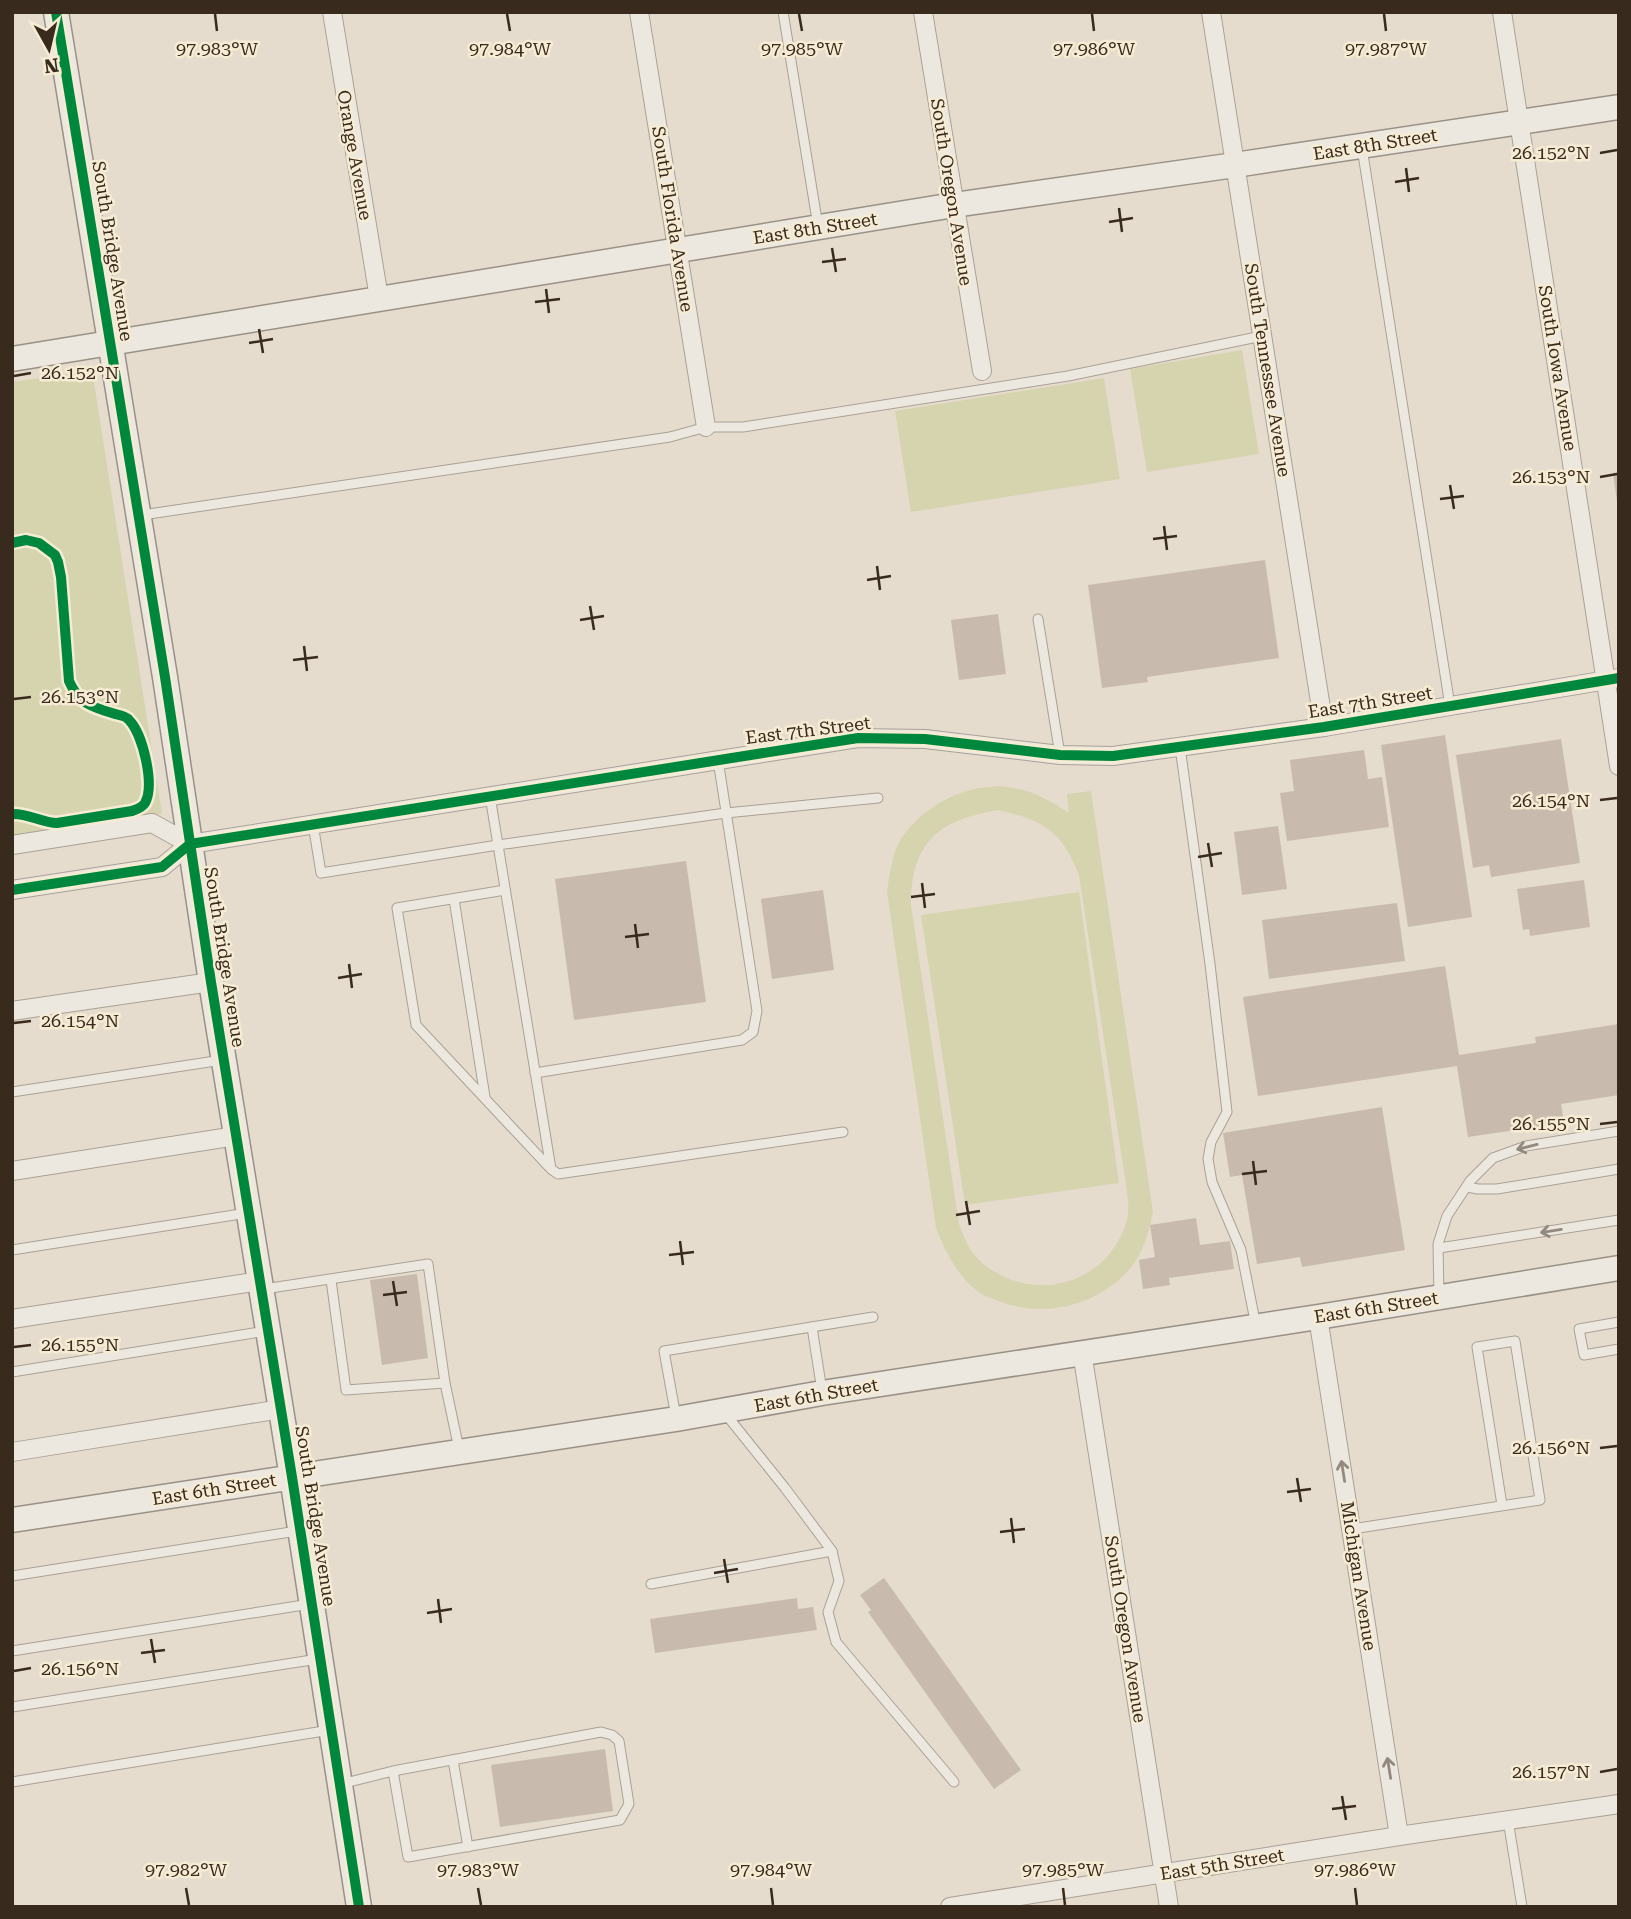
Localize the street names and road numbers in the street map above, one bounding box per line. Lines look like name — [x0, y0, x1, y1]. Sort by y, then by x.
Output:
street label: Orange Avenue — [333, 88, 377, 222]
street label: South Oregon Avenue — [927, 97, 977, 287]
street label: East 8th Street — [1311, 124, 1439, 164]
street label: South Florida Avenue — [648, 125, 698, 313]
street label: South Bridge Avenue — [88, 159, 138, 343]
street label: East 8th Street — [751, 208, 879, 248]
street label: South Tennessee Avenue — [1241, 261, 1295, 479]
street label: South Iowa Avenue — [1535, 284, 1581, 452]
street label: East 7th Street — [1306, 682, 1434, 722]
street label: East 7th Street — [744, 712, 872, 748]
street label: South Bridge Avenue — [200, 865, 250, 1049]
street label: East 6th Street — [1312, 1287, 1440, 1327]
street label: East 6th Street — [752, 1374, 880, 1416]
street label: South Bridge Avenue — [291, 1424, 341, 1608]
street label: East 6th Street — [150, 1469, 278, 1509]
street label: Michigan Avenue — [1337, 1500, 1381, 1652]
street label: South Oregon Avenue — [1101, 1534, 1151, 1724]
street label: East 5th Street — [1158, 1844, 1286, 1884]

